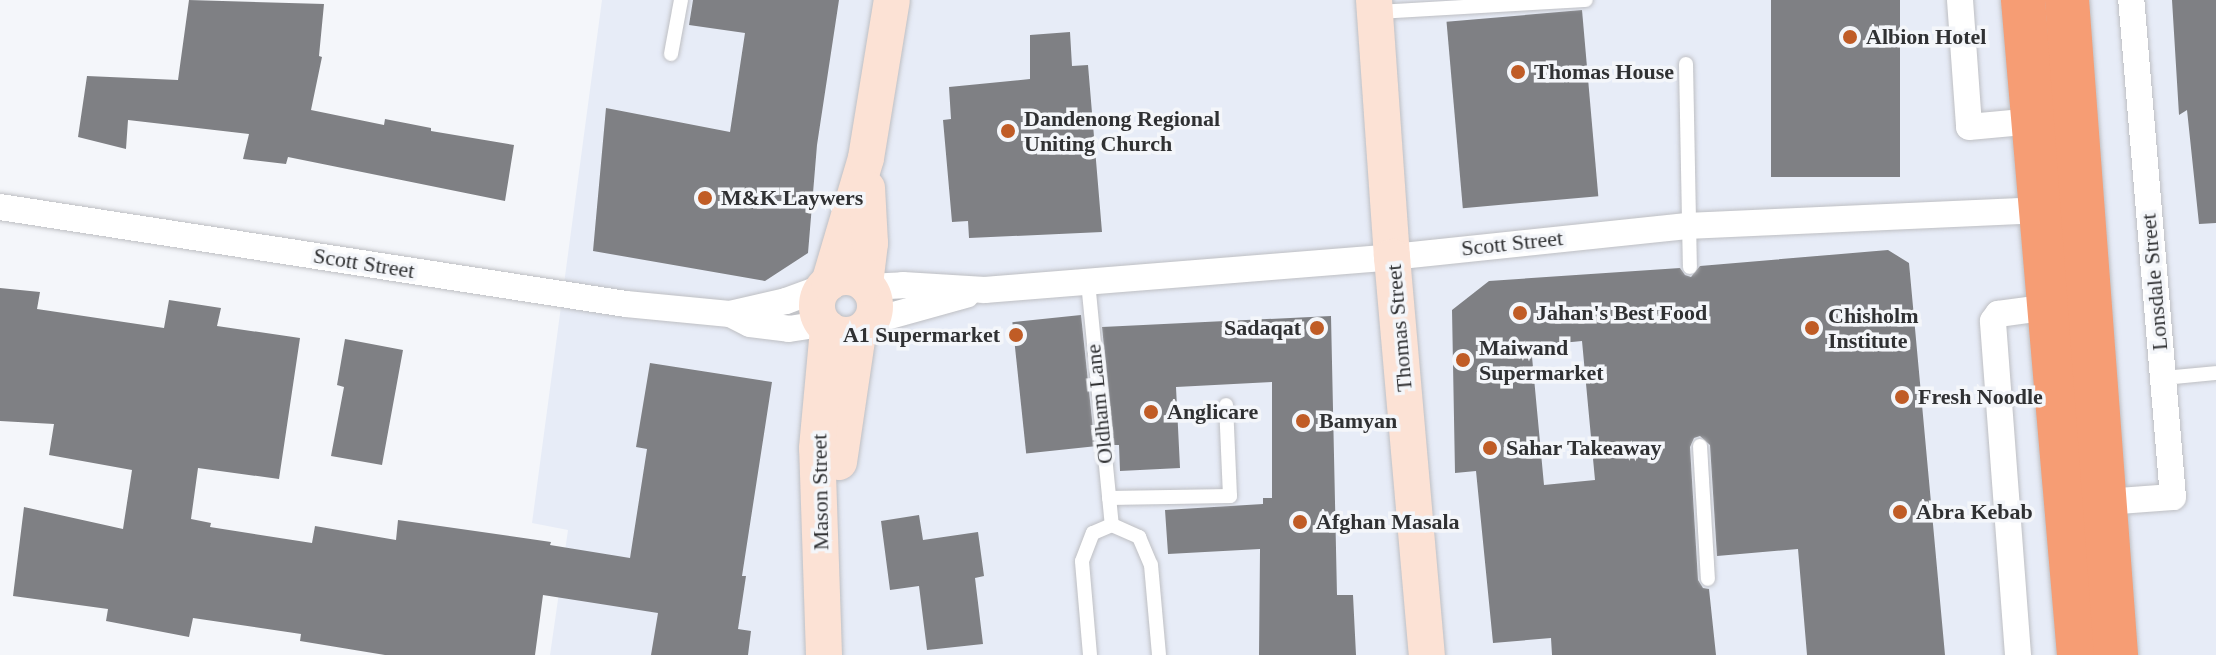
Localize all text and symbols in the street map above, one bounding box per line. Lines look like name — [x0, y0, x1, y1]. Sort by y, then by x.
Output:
place label: Albion Hotel — [1866, 24, 1986, 50]
marker: Albion Hotel — [1841, 28, 1859, 46]
place label: Thomas House — [1534, 59, 1674, 85]
marker: Thomas House — [1509, 63, 1527, 81]
place label: Dandenong Regional Uniting Church — [1024, 105, 1220, 156]
marker: Dandenong Regional Uniting Church — [999, 122, 1017, 140]
place label: M&K Laywers — [721, 185, 863, 211]
marker: M&K Laywers — [696, 189, 714, 207]
street label: Lonsdale Street — [2135, 212, 2173, 352]
street label: Scott Street — [1460, 225, 1564, 261]
street label: Scott Street — [312, 242, 416, 284]
street label: Thomas Street — [1380, 263, 1418, 393]
place label: Jahan's Best Food — [1536, 300, 1707, 326]
place label: Chisholm Institute — [1828, 302, 1918, 354]
marker: Jahan's Best Food — [1511, 304, 1529, 322]
place label: Sadaqat — [1224, 315, 1301, 341]
marker: Sadaqat — [1308, 319, 1326, 337]
marker: Chisholm Institute — [1803, 319, 1821, 337]
place label: A1 Supermarket — [843, 322, 1000, 348]
marker: A1 Supermarket — [1007, 326, 1025, 344]
place label: Maiwand Supermarket — [1479, 334, 1604, 386]
street label: Oldham Lane — [1080, 343, 1118, 465]
marker: Maiwand Supermarket — [1454, 351, 1472, 369]
place label: Fresh Noodle — [1918, 384, 2043, 410]
marker: Fresh Noodle — [1893, 388, 1911, 406]
place label: Anglicare — [1167, 399, 1258, 425]
marker: Anglicare — [1142, 403, 1160, 421]
place label: Bamyan — [1319, 408, 1397, 434]
marker: Bamyan — [1294, 412, 1312, 430]
street label: Mason Street — [806, 433, 834, 551]
place label: Sahar Takeaway — [1506, 435, 1662, 461]
marker: Sahar Takeaway — [1481, 439, 1499, 457]
place label: Abra Kebab — [1916, 499, 2033, 525]
marker: Abra Kebab — [1891, 503, 1909, 521]
place label: Afghan Masala — [1316, 509, 1460, 535]
marker: Afghan Masala — [1291, 513, 1309, 531]

